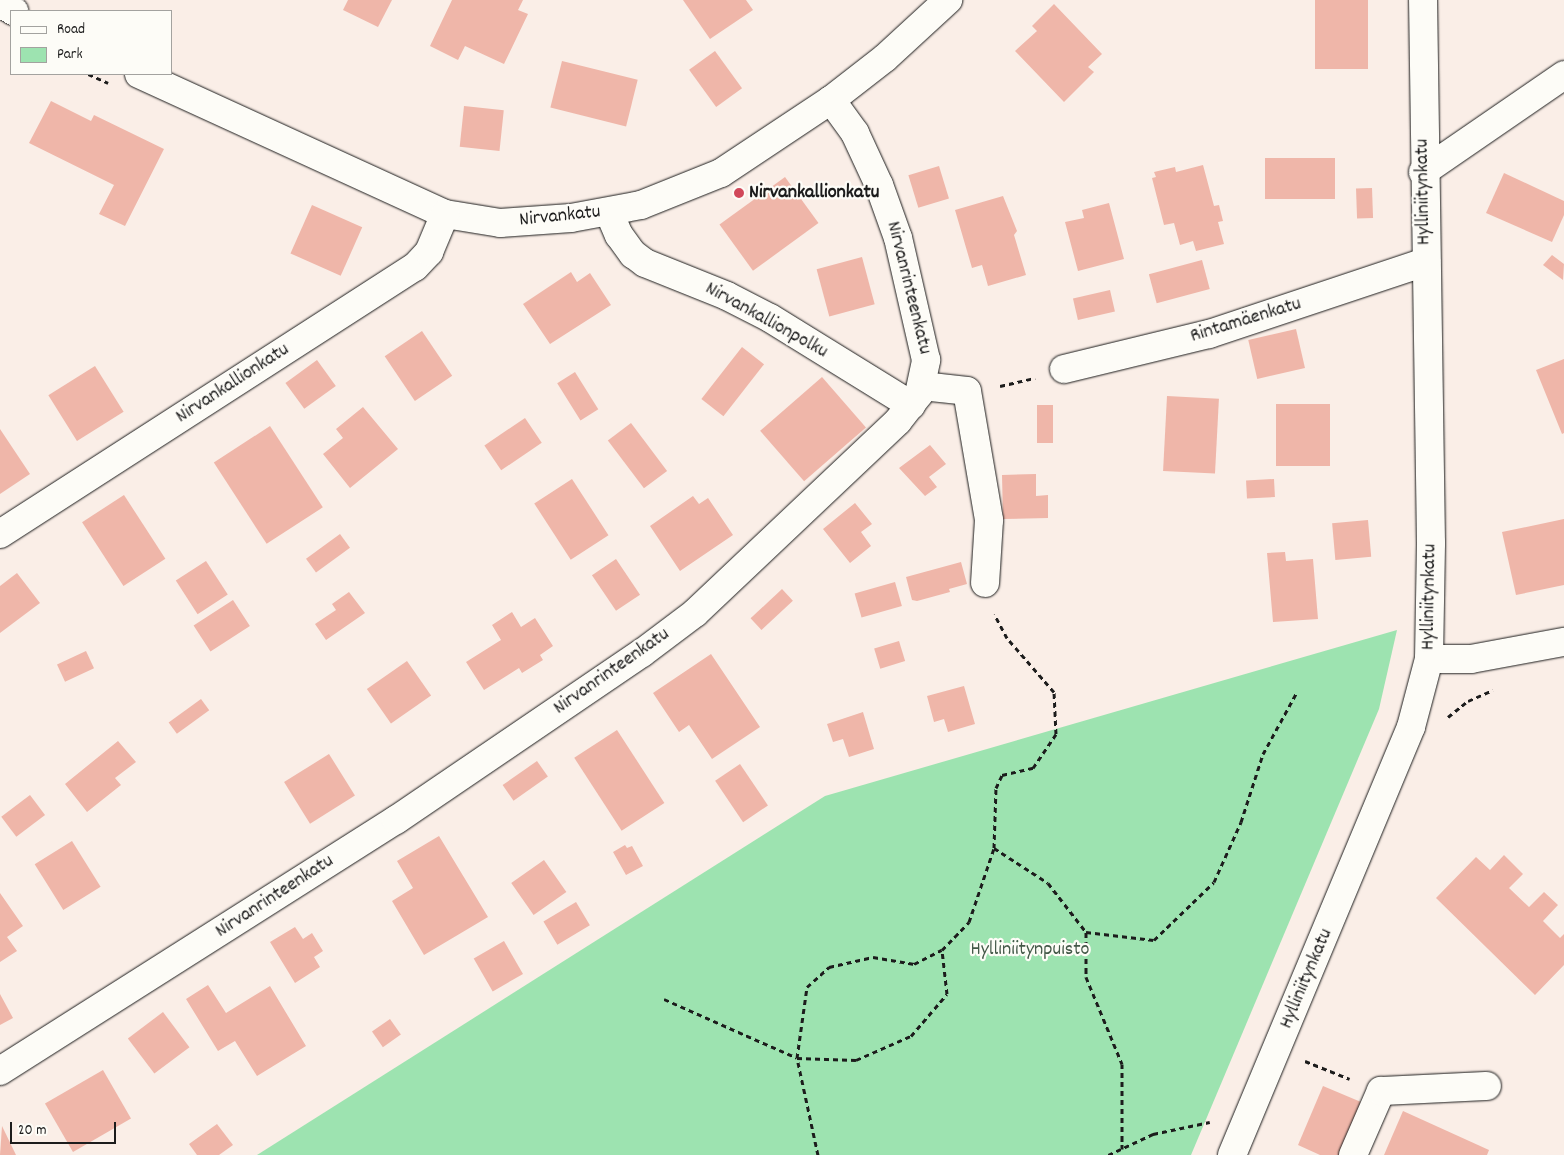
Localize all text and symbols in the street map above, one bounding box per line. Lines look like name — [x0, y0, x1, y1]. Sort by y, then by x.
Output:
legend — [10, 10, 172, 75]
text: Road — [57, 19, 85, 41]
text: Park — [57, 44, 83, 66]
street label: Hylliniitynkatu — [1411, 139, 1437, 245]
place label: Nirvankallionkatu — [749, 181, 879, 205]
marker: Nirvankallionkatu — [733, 187, 745, 199]
street label: Nirvankatu — [518, 201, 602, 233]
street label: Nirvanrinteenkatu — [880, 219, 936, 357]
street label: Nirvankallionpolku — [700, 277, 832, 365]
street label: Rintamäenkatu — [1188, 293, 1304, 349]
street label: Nirvankallionkatu — [172, 338, 294, 430]
street label: Hylliniitynkatu — [1417, 544, 1443, 650]
street label: Nirvanrinteenkatu — [549, 623, 675, 721]
street label: Nirvanrinteenkatu — [211, 850, 339, 944]
street label: Hylliniitynkatu — [1275, 925, 1339, 1033]
park label: Hylliniitynpuisto — [971, 938, 1089, 962]
scale bar — [12, 1112, 119, 1144]
text: 20 m — [18, 1120, 46, 1142]

